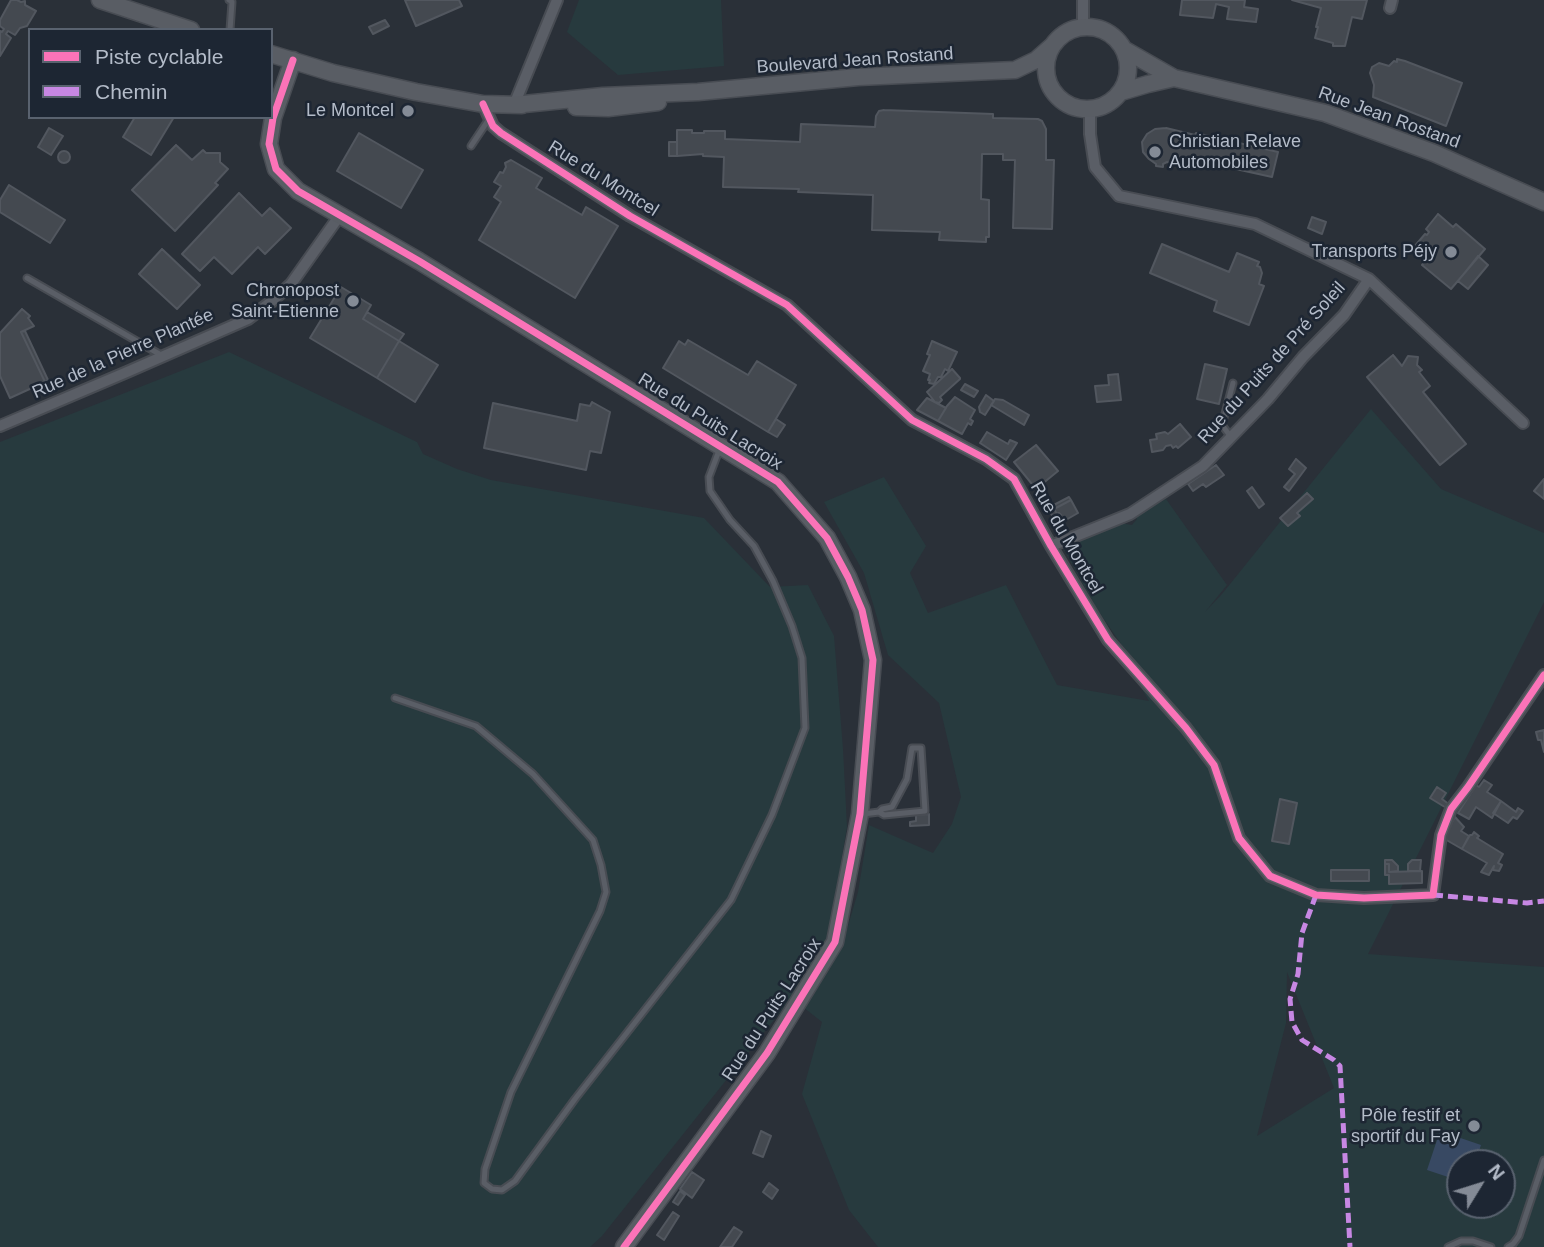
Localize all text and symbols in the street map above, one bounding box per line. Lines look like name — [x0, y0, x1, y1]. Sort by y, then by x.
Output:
legend — [28, 28, 273, 119]
street label: Boulevard Jean Rostand — [756, 43, 954, 79]
text: Piste cyclable — [95, 45, 223, 68]
text: Chemin — [95, 80, 167, 103]
street label: Rue Jean Rostand — [1315, 82, 1463, 154]
place label: Le Montcel — [306, 100, 394, 122]
marker: Le Montcel — [400, 103, 416, 119]
place label: Christian Relave Automobiles — [1169, 131, 1301, 174]
street label: Rue du Montcel — [544, 136, 662, 222]
marker: Christian Relave Automobiles — [1147, 144, 1163, 160]
place label: Transports Péjy — [1312, 241, 1437, 263]
marker: Transports Péjy — [1443, 244, 1459, 260]
street label: Rue du Puits de Pré Soleil — [1194, 278, 1350, 448]
place label: Chronopost Saint-Etienne — [231, 280, 339, 322]
marker: Chronopost Saint-Etienne — [345, 293, 361, 309]
street label: Rue de la Pierre Plantée — [29, 304, 217, 404]
street label: Rue du Puits Lacroix — [634, 369, 786, 475]
street label: Rue du Montcel — [1025, 478, 1107, 598]
street label: Rue du Puits Lacroix — [718, 934, 826, 1086]
place label: Pôle festif et sportif du Fay — [1351, 1105, 1460, 1148]
marker: Pôle festif et sportif du Fay — [1466, 1118, 1482, 1134]
north arrow — [1446, 1149, 1516, 1219]
text: N — [1484, 1160, 1509, 1184]

